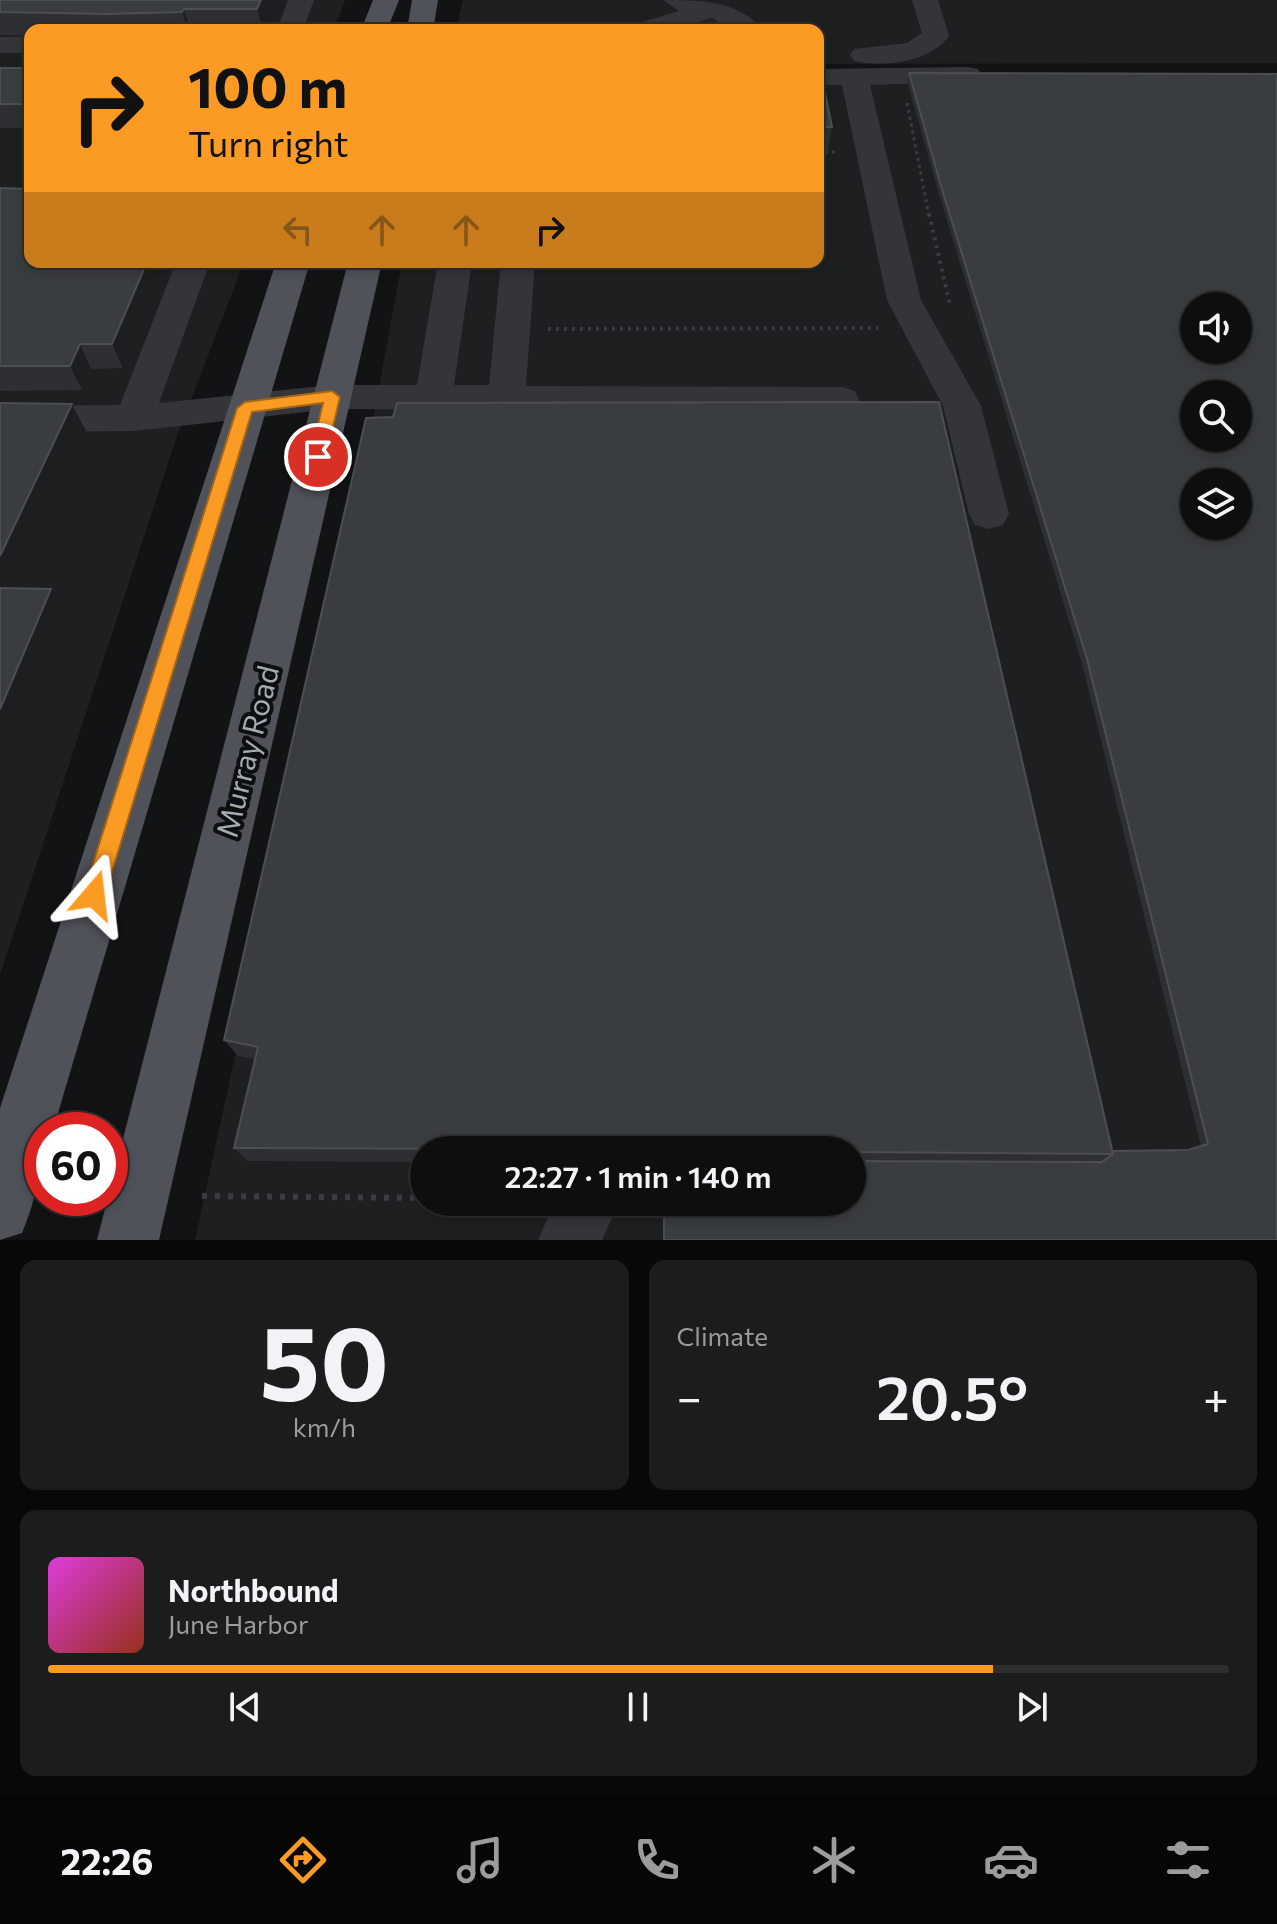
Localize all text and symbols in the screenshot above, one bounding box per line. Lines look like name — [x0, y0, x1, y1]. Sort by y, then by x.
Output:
text: 100 m — [188, 51, 347, 120]
icon: right — [56, 56, 160, 160]
text: Turn right — [188, 120, 349, 164]
icon: left — [276, 208, 320, 252]
icon: ahead — [360, 208, 404, 252]
icon: ahead — [444, 208, 488, 252]
icon: right — [528, 208, 572, 252]
map controls — [1180, 292, 1252, 540]
button: sound — [1180, 292, 1252, 364]
button: search — [1180, 380, 1252, 452]
pin — [284, 423, 352, 491]
icon: arrive — [296, 435, 340, 479]
button: layers — [1180, 468, 1252, 540]
street label: Murray Road — [207, 661, 285, 841]
position arrow — [52, 853, 136, 937]
speed limit sign: 60 — [24, 1112, 128, 1216]
text: 22:27 · 1 min · 140 m — [505, 1157, 771, 1194]
text: 50 — [259, 1295, 389, 1422]
text: Climate — [677, 1320, 768, 1351]
text: 20.5° — [876, 1359, 1028, 1432]
text: − — [677, 1369, 702, 1423]
text: + — [1203, 1369, 1229, 1423]
text: km/h — [293, 1411, 356, 1442]
text: Northbound — [168, 1571, 339, 1608]
text: June Harbor — [168, 1608, 308, 1639]
icon: previous — [223, 1685, 267, 1729]
icon: pause — [616, 1685, 660, 1729]
icon: next — [1010, 1685, 1054, 1729]
icon: directions — [275, 1832, 331, 1888]
icon: music — [452, 1832, 508, 1888]
icon: phone — [629, 1832, 685, 1888]
icon: climate — [806, 1832, 862, 1888]
icon: car — [983, 1832, 1039, 1888]
icon: filters — [1160, 1832, 1216, 1888]
text: 22:26 — [61, 1838, 154, 1882]

